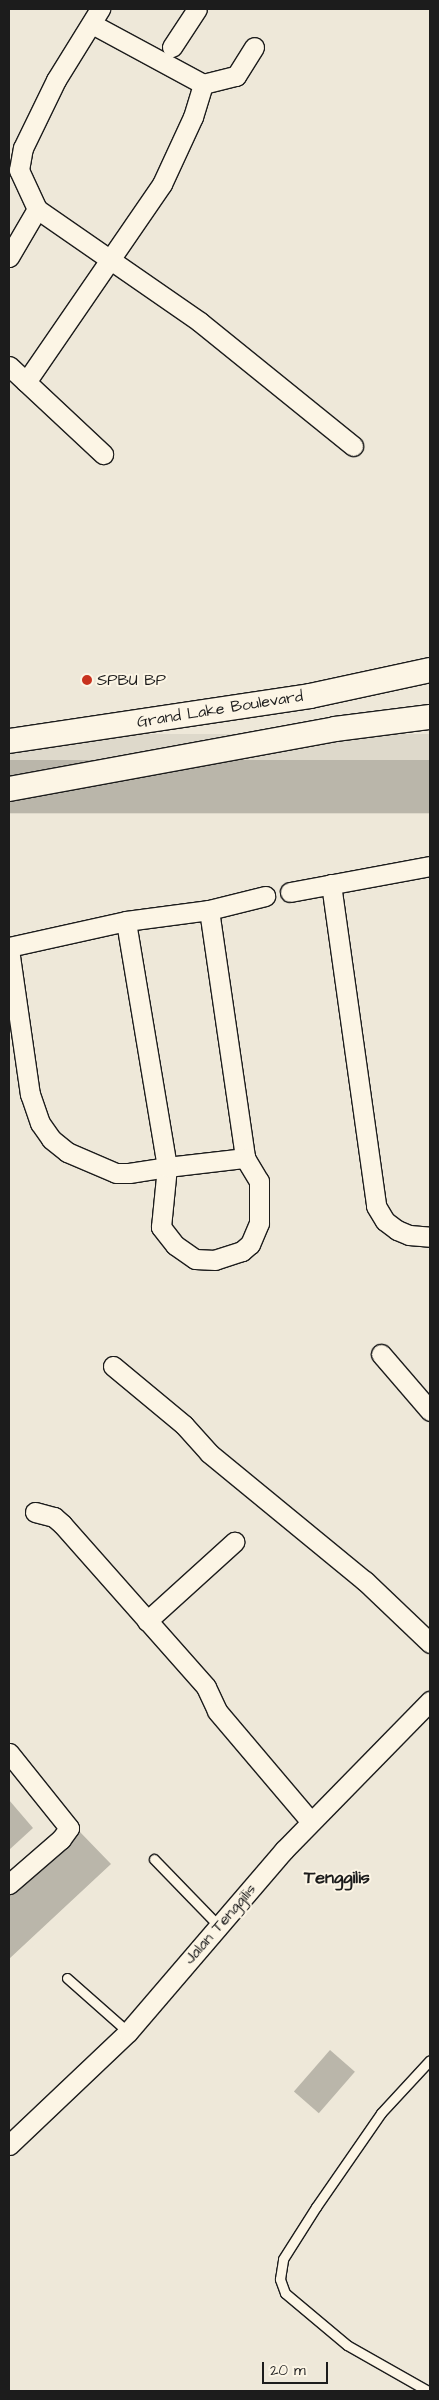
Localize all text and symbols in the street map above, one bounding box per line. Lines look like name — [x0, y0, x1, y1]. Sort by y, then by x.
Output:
place label: SPBU BP — [97, 670, 166, 690]
marker: SPBU BP — [81, 674, 93, 686]
street label: Grand Lake Boulevard — [136, 686, 304, 732]
district label: Tenggilis — [304, 1867, 370, 1889]
street label: Jalan Tenggilis — [180, 1880, 260, 1968]
scale bar — [264, 2352, 330, 2384]
text: 20 m — [270, 2360, 306, 2381]

